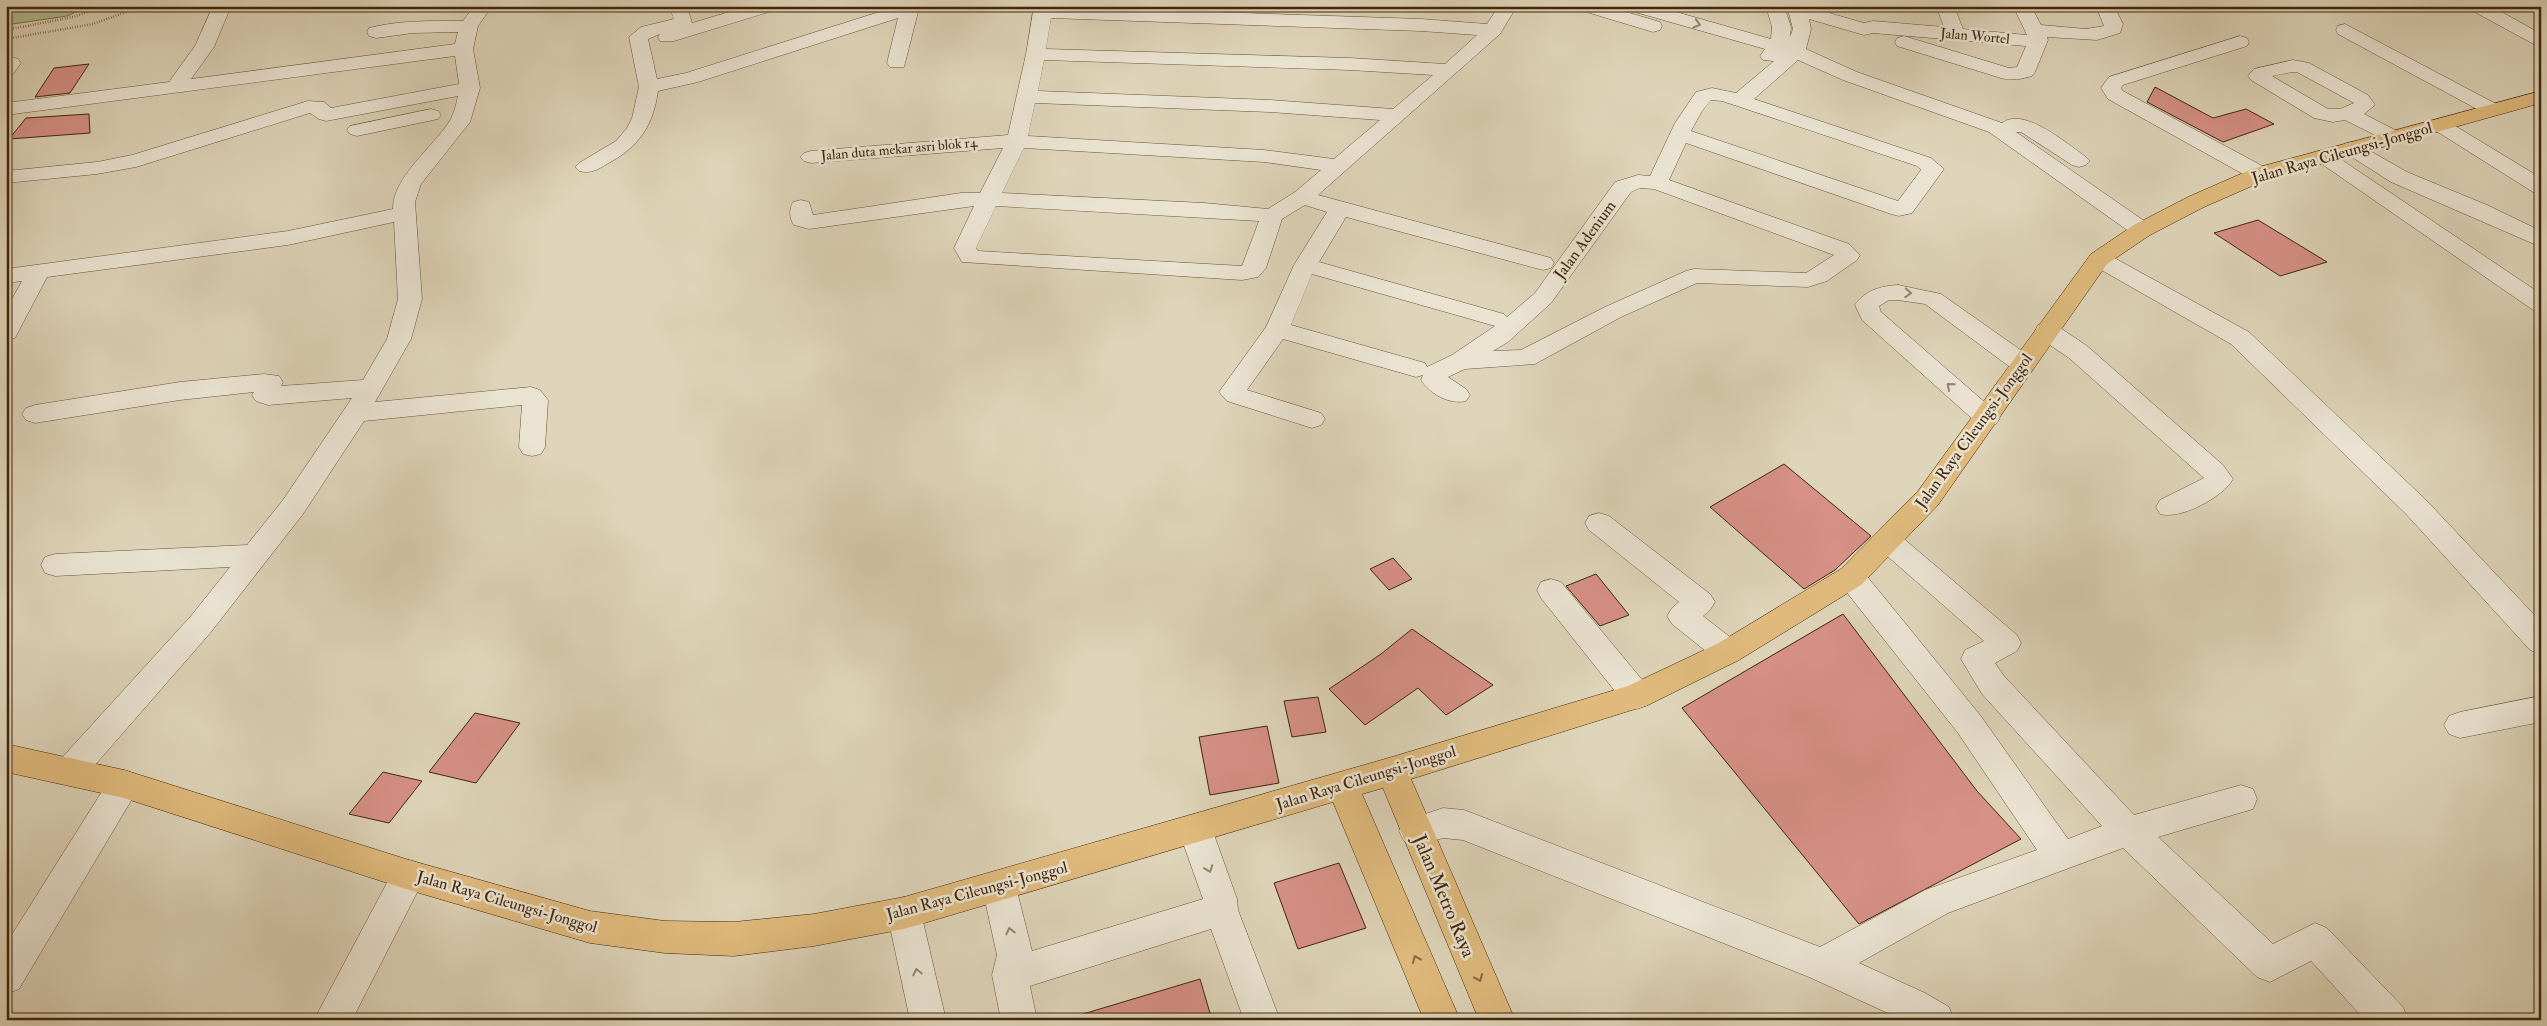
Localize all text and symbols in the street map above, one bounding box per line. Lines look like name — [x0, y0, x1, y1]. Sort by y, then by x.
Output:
one-way arrow — [1693, 19, 1701, 29]
street label: Jalan Wortel — [1939, 24, 2011, 48]
street label: Jalan Raya Cileungsi-Jonggol — [2248, 118, 2435, 190]
street label: Jalan duta mekar asri blok r4 — [819, 134, 979, 164]
street label: Jalan Adenium — [1549, 196, 1622, 285]
one-way arrow — [1904, 288, 1912, 299]
street label: Jalan Raya Cileungsi-Jonggol — [1910, 350, 2038, 514]
one-way arrow — [1947, 383, 1956, 392]
street label: Jalan Raya Cileungsi-Jonggol — [1273, 741, 1459, 816]
street label: Jalan Metro Raya — [1407, 830, 1481, 961]
street label: Jalan Raya Cileungsi-Jonggol — [883, 857, 1070, 926]
one-way arrow — [1203, 865, 1213, 873]
street label: Jalan Raya Cileungsi-Jonggol — [413, 866, 600, 938]
one-way arrow — [1005, 927, 1016, 936]
one-way arrow — [1412, 955, 1423, 964]
one-way arrow — [912, 968, 923, 977]
one-way arrow — [1472, 973, 1483, 982]

